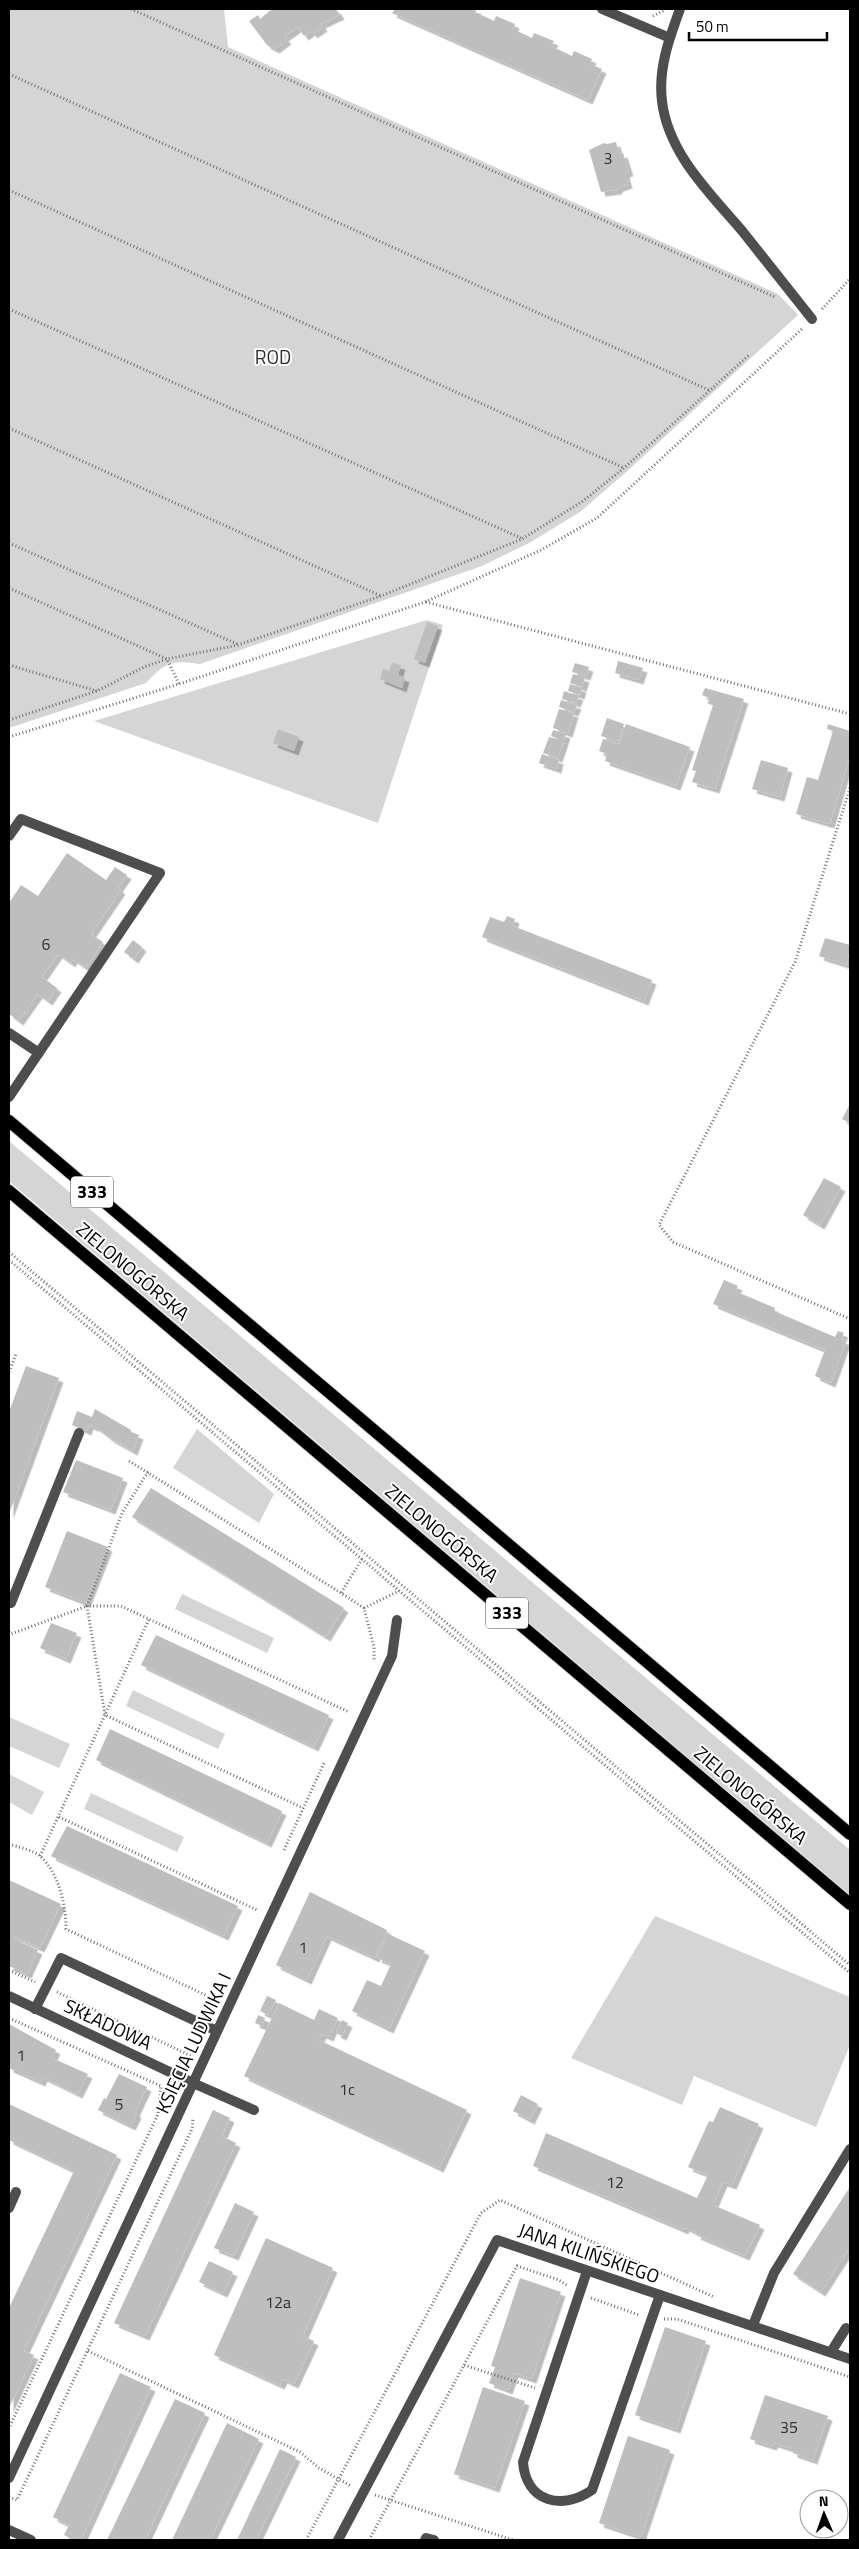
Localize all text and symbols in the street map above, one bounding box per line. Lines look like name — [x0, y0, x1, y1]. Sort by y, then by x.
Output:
scale bar — [689, 10, 826, 42]
text: 50 m — [696, 15, 729, 38]
house number: 3 — [604, 146, 612, 170]
park label: ROD — [255, 342, 291, 371]
house number: 6 — [42, 932, 51, 956]
road number: 333 — [71, 1176, 113, 1208]
street label: ZIELONOGÓRSKA — [70, 1214, 196, 1327]
street label: ZIELONOGÓRSKA — [379, 1476, 505, 1589]
road number: 333 — [486, 1598, 528, 1629]
street label: ZIELONOGÓRSKA — [688, 1738, 814, 1851]
house number: 1 — [299, 1935, 307, 1959]
street label: KSIĘCIA LUDWIKA I — [147, 1968, 238, 2118]
street label: SKŁADOWA — [59, 1991, 157, 2057]
house number: 1 — [17, 2043, 25, 2067]
house number: 1c — [339, 2077, 355, 2101]
house number: 5 — [115, 2092, 124, 2116]
house number: 12 — [606, 2170, 624, 2194]
street label: JANA KILIŃSKIEGO — [515, 2215, 664, 2290]
house number: 12a — [265, 2290, 291, 2314]
house number: 35 — [780, 2415, 798, 2439]
north arrow — [799, 2489, 849, 2539]
text: N — [818, 2490, 829, 2511]

